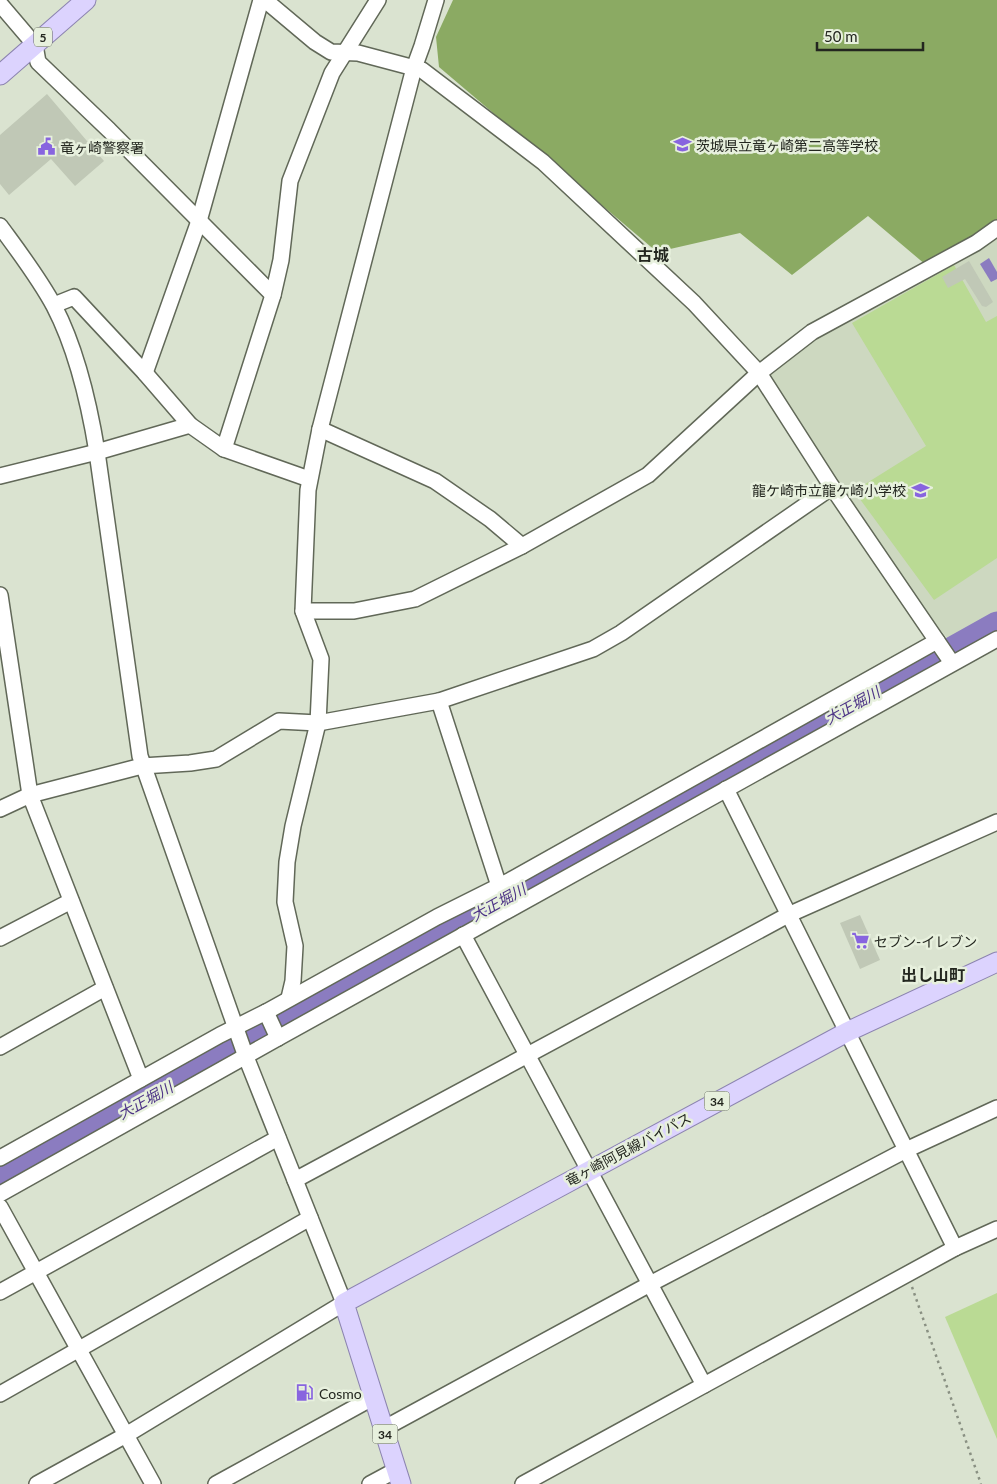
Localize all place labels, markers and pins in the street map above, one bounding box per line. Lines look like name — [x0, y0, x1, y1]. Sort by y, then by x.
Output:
school or university icon: 茨城県立竜ヶ崎第二高等学校 — [672, 135, 692, 155]
public building icon: 竜ヶ崎警察署 — [36, 137, 56, 157]
place label: 茨城県立竜ヶ崎第二高等学校 — [696, 137, 878, 154]
place label: 竜ヶ崎警察署 — [60, 139, 144, 156]
school or university icon: 龍ケ崎市立龍ケ崎小学校 — [910, 480, 930, 500]
place label: 龍ケ崎市立龍ケ崎小学校 — [752, 482, 906, 499]
supermarket icon: セブン-イレブン — [850, 931, 870, 951]
place label: セブン-イレブン — [874, 933, 977, 950]
fuel station icon: Cosmo — [295, 1383, 315, 1403]
place label: Cosmo — [319, 1385, 362, 1402]

